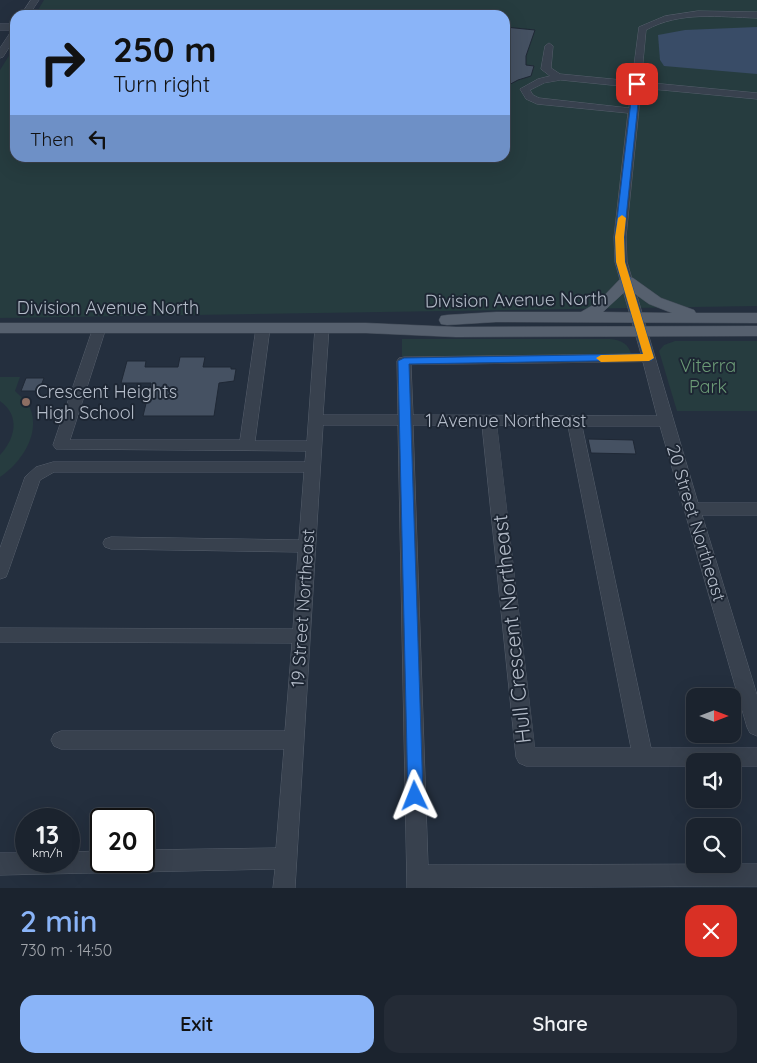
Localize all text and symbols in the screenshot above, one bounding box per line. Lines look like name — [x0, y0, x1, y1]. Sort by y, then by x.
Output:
text: 250 m — [113, 27, 217, 71]
icon: right — [30, 30, 95, 95]
pin — [616, 63, 658, 105]
text: Turn right — [113, 70, 210, 98]
icon: arrive — [623, 70, 651, 98]
icon: left — [84, 125, 112, 153]
text: Then — [30, 127, 74, 151]
street label: Division Avenue North — [425, 286, 607, 313]
street label: Division Avenue North — [17, 296, 199, 319]
park label: Viterra Park — [680, 354, 736, 398]
place label: Crescent Heights High School — [36, 380, 177, 424]
marker: Crescent Heights High School — [20, 396, 32, 408]
street label: 1 Avenue Northeast — [426, 409, 586, 432]
street label: 20 Street Northeast — [662, 442, 731, 604]
street label: Hull Crescent Northeast — [486, 513, 536, 745]
street label: 19 Street Northeast — [285, 528, 320, 688]
north arrow — [686, 688, 741, 742]
map controls — [686, 688, 741, 873]
button: sound — [686, 753, 741, 808]
position arrow — [388, 769, 440, 821]
speed limit sign: 20 — [90, 808, 155, 873]
button: search — [686, 818, 741, 873]
text: 13 — [36, 819, 59, 850]
text: km/h — [32, 845, 63, 860]
text: 2 min — [20, 902, 97, 940]
button: close — [685, 905, 737, 957]
text: 730 m · 14:50 — [20, 940, 112, 960]
button: Exit — [20, 995, 374, 1053]
button: Share — [384, 995, 737, 1053]

